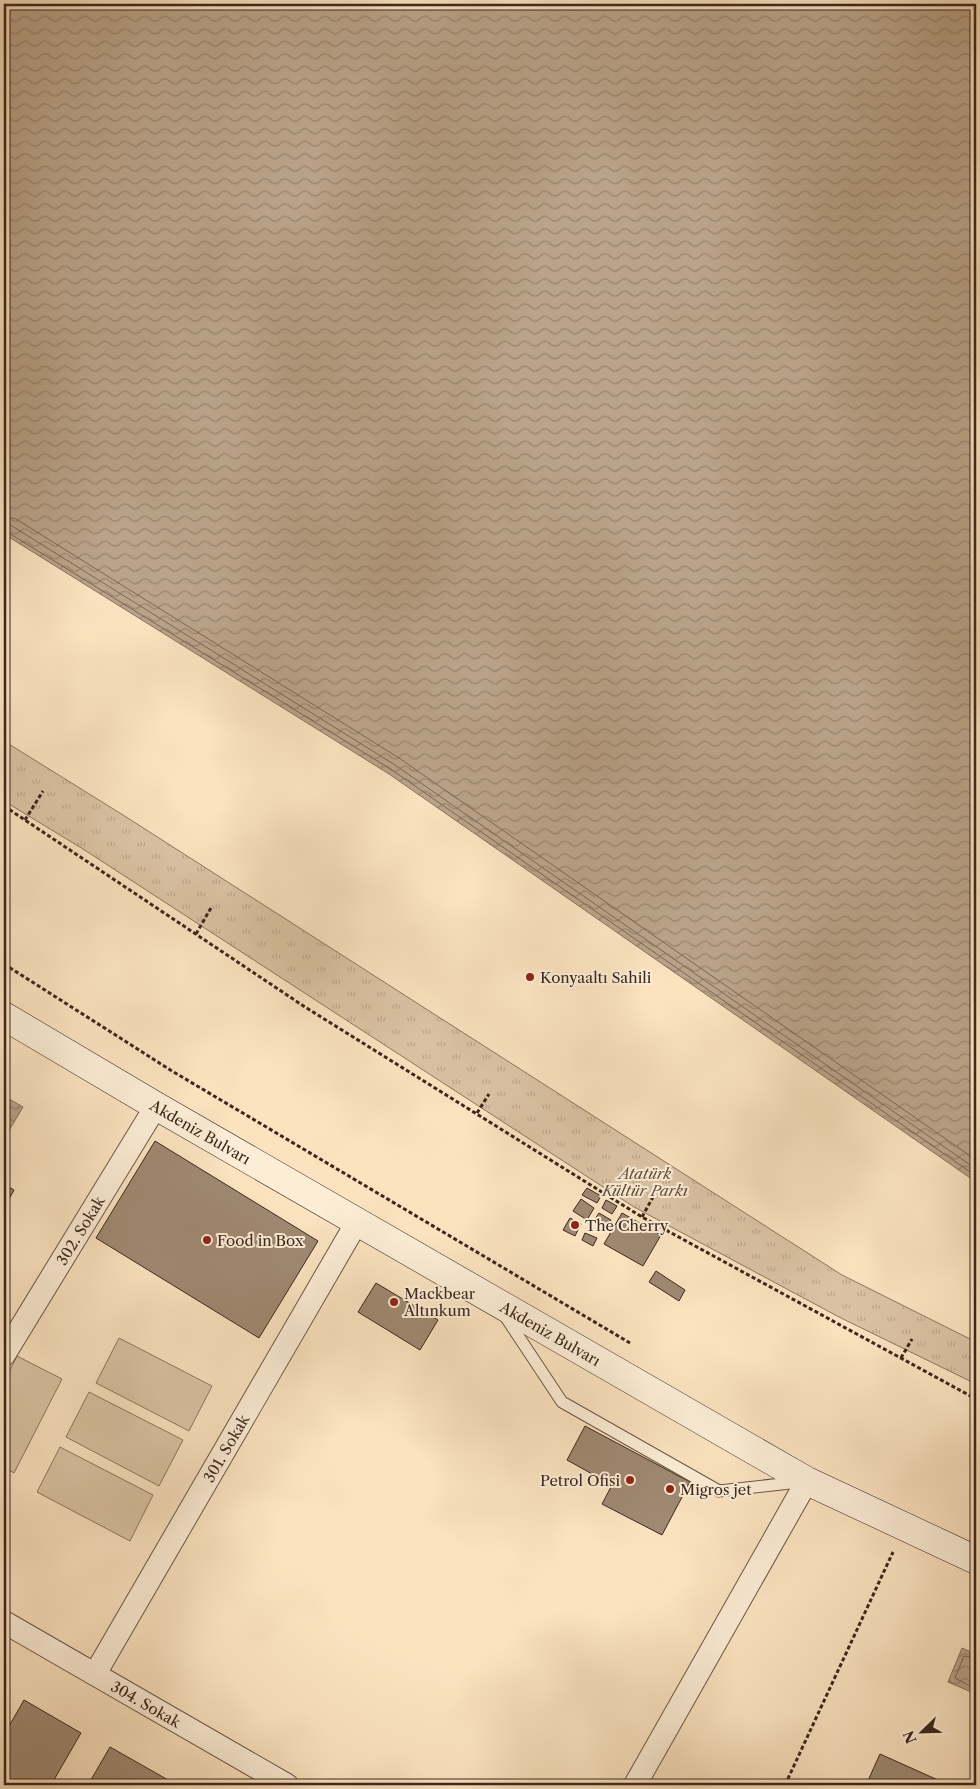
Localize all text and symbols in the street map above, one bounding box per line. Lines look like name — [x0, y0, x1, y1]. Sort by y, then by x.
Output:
place label: Konyaaltı Sahili — [540, 968, 652, 987]
marker: Konyaaltı Sahili — [524, 971, 536, 983]
street label: Akdeniz Bulvarı — [146, 1095, 255, 1168]
park label: Atatürk Kültür Parkı — [601, 1164, 688, 1200]
street label: 302. Sokak — [52, 1191, 109, 1268]
place label: The Cherry — [585, 1216, 669, 1235]
marker: The Cherry — [569, 1219, 581, 1231]
place label: Food in Box — [217, 1231, 304, 1250]
marker: Food in Box — [201, 1234, 213, 1246]
place label: Mackbear Altınkum — [403, 1284, 476, 1320]
marker: Mackbear Altınkum — [388, 1296, 400, 1308]
street label: Akdeniz Bulvarı — [496, 1296, 605, 1370]
street label: 301. Sokak — [199, 1410, 254, 1485]
place label: Petrol Ofisi — [540, 1471, 620, 1490]
marker: Petrol Ofisi — [624, 1474, 636, 1486]
place label: Migros jet — [680, 1480, 752, 1499]
marker: Migros jet — [664, 1483, 676, 1495]
street label: 304. Sokak — [108, 1676, 186, 1732]
north arrow — [898, 1706, 948, 1756]
text: N — [899, 1728, 921, 1746]

